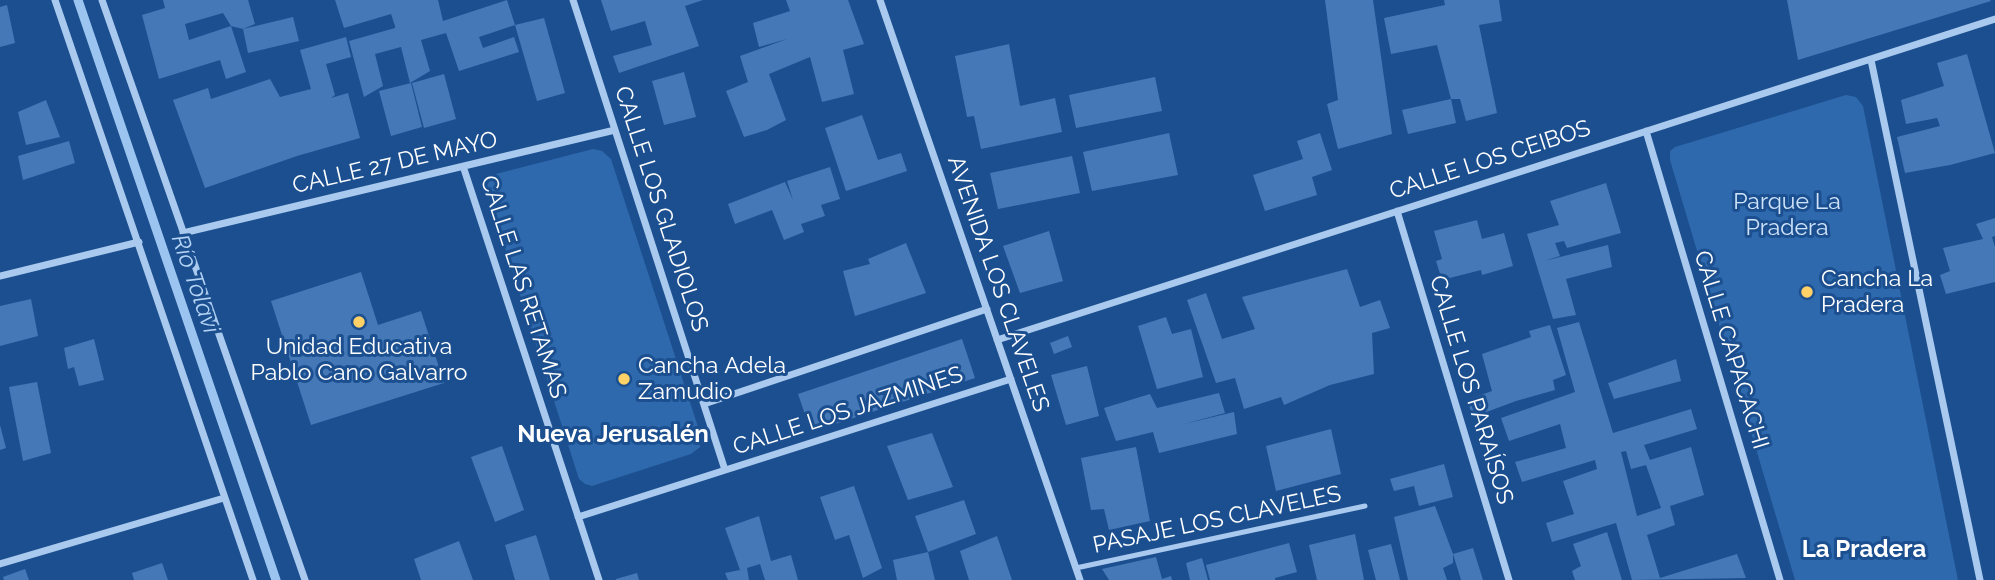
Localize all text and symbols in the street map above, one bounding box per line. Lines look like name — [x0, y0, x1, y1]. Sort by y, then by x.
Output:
street label: CALLE LOS GLADIOLOS — [608, 83, 714, 335]
street label: CALLE LOS CEIBOS — [1386, 114, 1594, 206]
street label: CALLE 27 DE MAYO — [290, 126, 500, 200]
street label: AVENIDA LOS CLAVELES — [941, 152, 1055, 416]
street label: CALLE LAS RETAMAS — [474, 172, 572, 402]
park label: Parque La Pradera — [1733, 188, 1841, 242]
water label: Río Tolavi — [165, 231, 225, 337]
street label: CALLE CAPACACHI — [1688, 247, 1774, 453]
place label: Cancha La Pradera — [1821, 265, 1933, 319]
street label: CALLE LOS PARAÍSOS — [1423, 272, 1519, 508]
marker: Cancha La Pradera — [1799, 284, 1815, 300]
marker: Unidad Educativa Pablo Cano Galvarro — [351, 314, 367, 330]
place label: Unidad Educativa Pablo Cano Galvarro — [251, 333, 467, 387]
place label: Cancha Adela Zamudio — [638, 352, 786, 406]
street label: CALLE LOS JAZMINES — [730, 361, 966, 461]
marker: Cancha Adela Zamudio — [616, 371, 632, 387]
district label: Nueva Jerusalén — [517, 421, 709, 449]
street label: PASAJE LOS CLAVELES — [1091, 480, 1343, 560]
district label: La Pradera — [1802, 536, 1926, 564]

